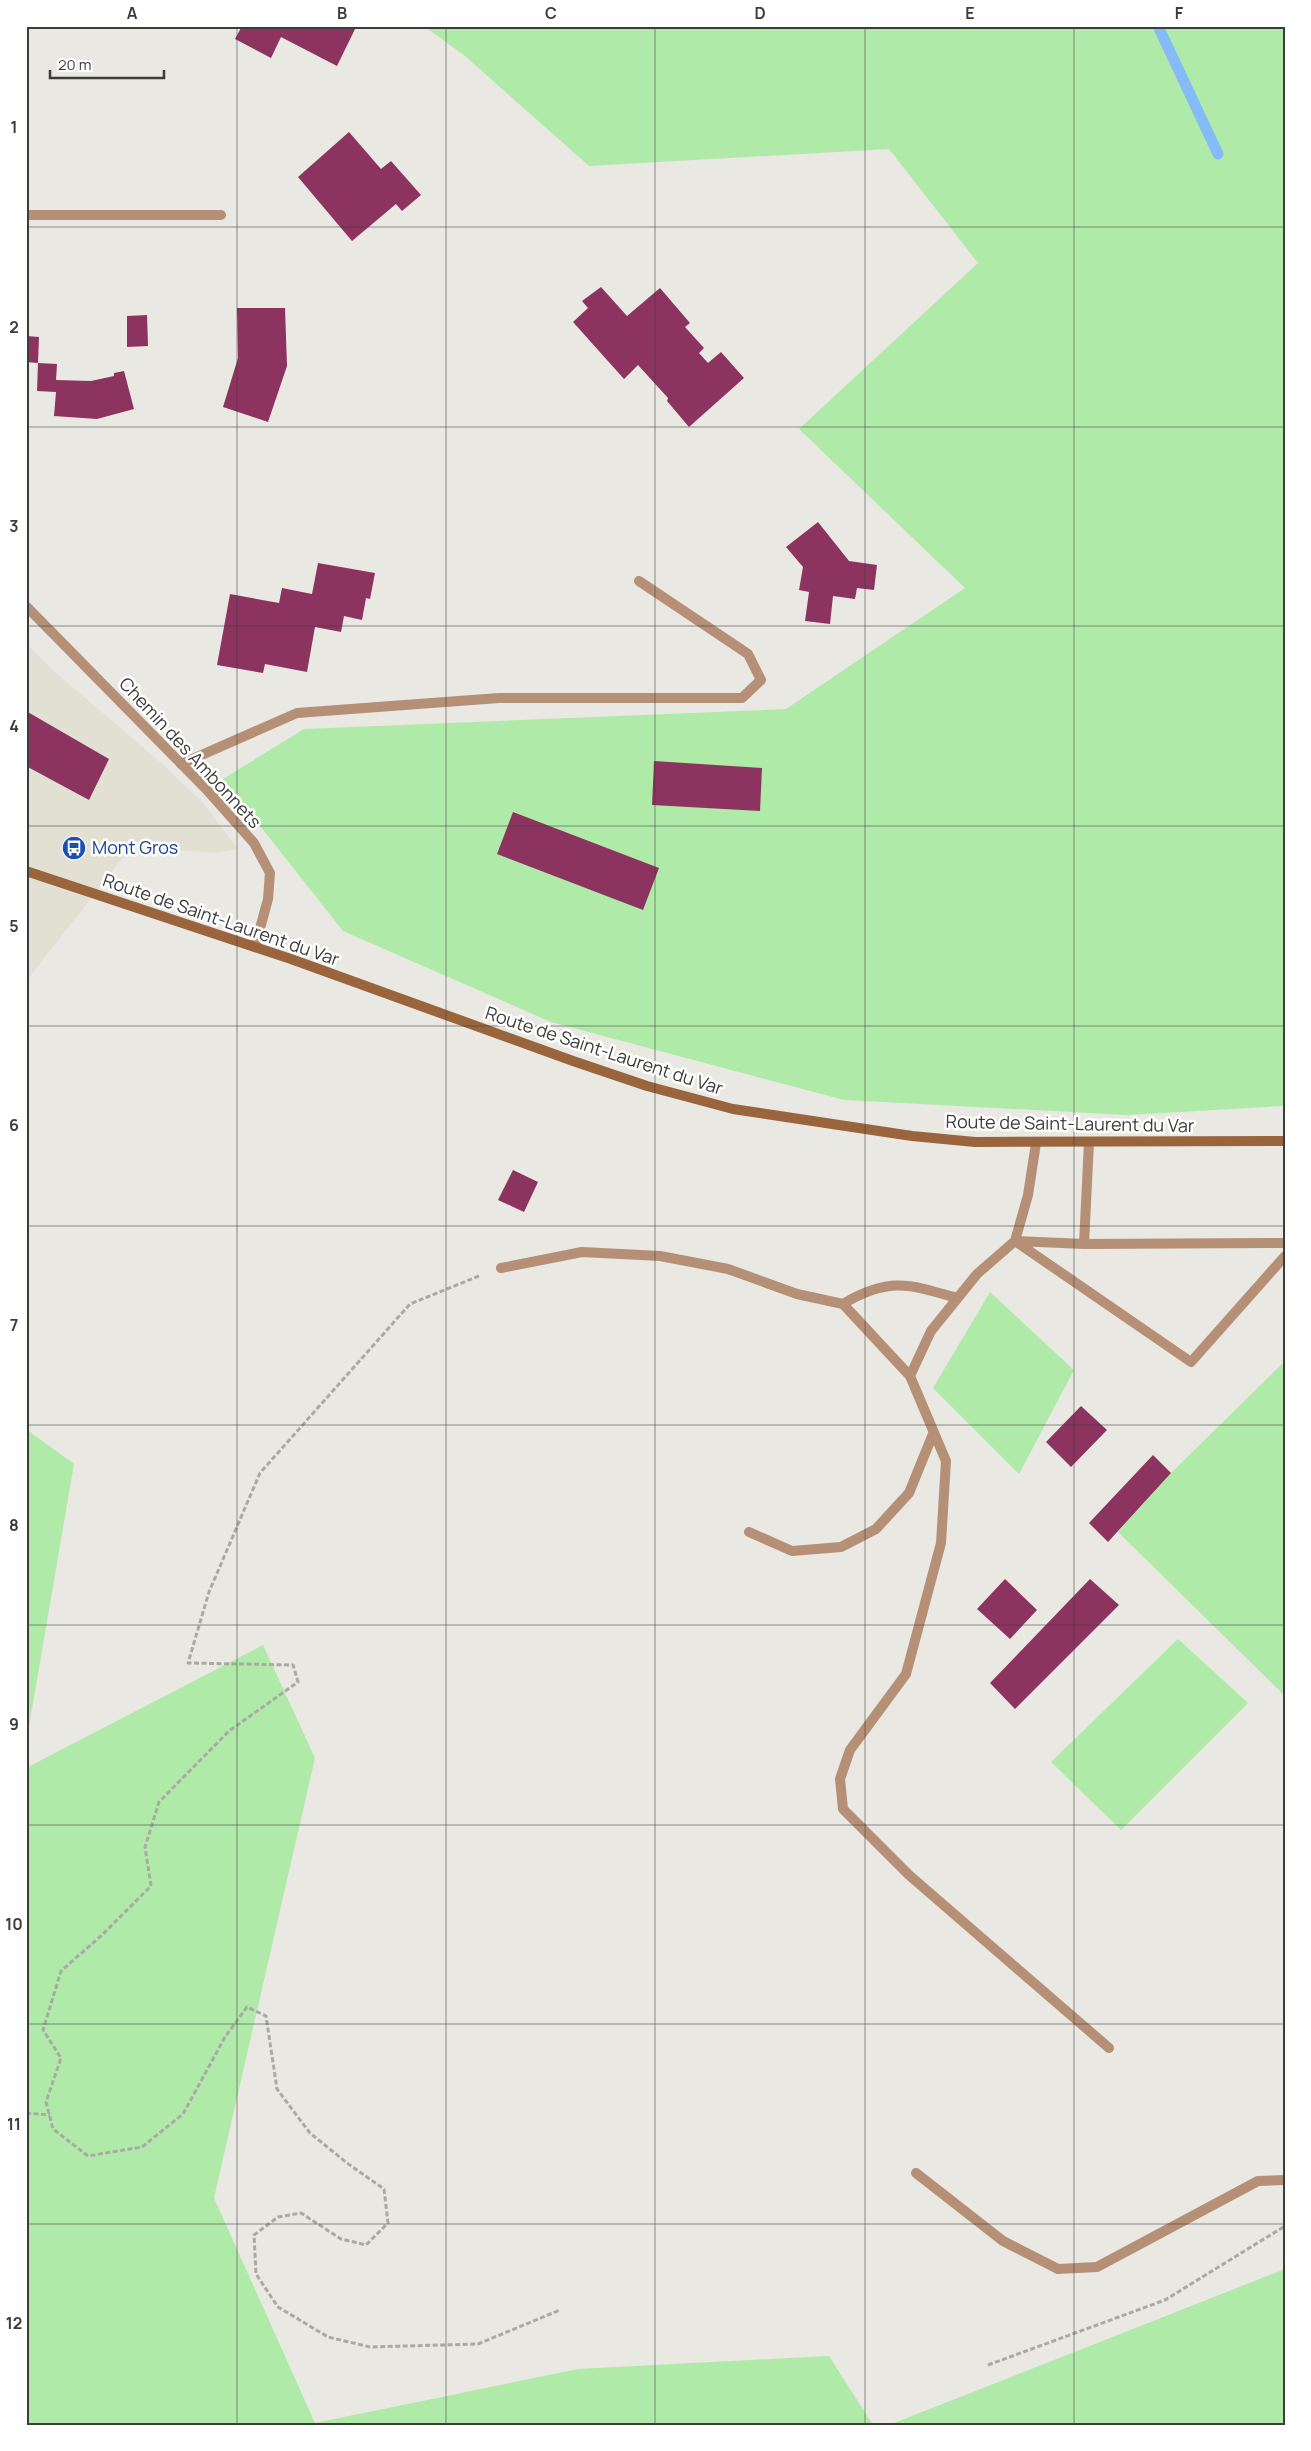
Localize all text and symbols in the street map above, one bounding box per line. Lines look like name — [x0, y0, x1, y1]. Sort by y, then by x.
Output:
text: A — [127, 2, 138, 24]
text: B — [337, 2, 347, 24]
text: C — [545, 2, 557, 24]
text: D — [754, 2, 766, 24]
text: E — [965, 2, 975, 24]
text: F — [1175, 2, 1184, 24]
scale bar — [50, 48, 164, 80]
text: 20 m — [58, 54, 91, 75]
text: 1 — [10, 116, 18, 138]
text: 2 — [9, 316, 19, 338]
text: 3 — [9, 515, 19, 537]
street label: Chemin des Ambonnets — [114, 672, 267, 833]
text: 4 — [9, 715, 19, 737]
bus stop icon: Mont Gros — [61, 835, 87, 861]
place label: Mont Gros — [92, 835, 178, 859]
street label: Route de Saint-Laurent du Var — [100, 867, 343, 971]
text: 5 — [9, 915, 19, 937]
street label: Route de Saint-Laurent du Var — [482, 1000, 727, 1100]
street label: Route de Saint-Laurent du Var — [945, 1109, 1195, 1137]
text: 6 — [9, 1114, 19, 1136]
text: 7 — [10, 1314, 18, 1336]
text: 8 — [9, 1514, 19, 1536]
text: 9 — [9, 1713, 19, 1735]
text: 10 — [5, 1913, 23, 1935]
text: 11 — [7, 2113, 21, 2135]
text: 12 — [6, 2312, 22, 2334]

